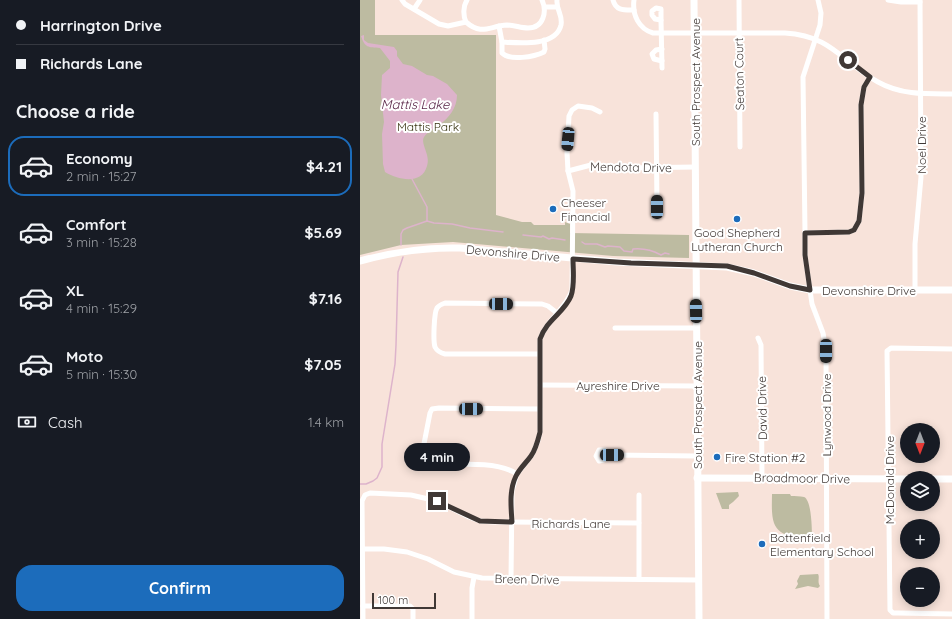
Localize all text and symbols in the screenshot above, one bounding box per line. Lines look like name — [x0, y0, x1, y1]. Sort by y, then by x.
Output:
text: Harrington Drive — [40, 16, 162, 35]
street label: South Prospect Avenue — [688, 18, 703, 146]
street label: Seaton Court — [731, 37, 747, 111]
route start — [839, 51, 857, 69]
text: Richards Lane — [40, 54, 143, 73]
water label: Mattis Lake — [381, 96, 450, 112]
text: Choose a ride — [16, 100, 135, 123]
street label: Noel Drive — [914, 116, 929, 174]
park label: Mattis Park — [397, 119, 459, 134]
car — [561, 127, 575, 151]
icon: car — [18, 148, 54, 184]
text: Economy — [66, 149, 133, 168]
text: $4.21 — [306, 157, 342, 176]
street label: Mendota Drive — [590, 159, 672, 175]
text: 2 min · 15:27 — [66, 168, 137, 184]
place label: Cheeser Financial — [561, 195, 610, 224]
car — [651, 195, 663, 219]
marker: Cheeser Financial — [548, 204, 558, 214]
icon: car — [18, 214, 54, 250]
marker: Good Shepherd Lutheran Church — [732, 214, 742, 224]
text: Comfort — [66, 215, 127, 234]
text: $5.69 — [304, 223, 342, 242]
place label: Good Shepherd Lutheran Church — [691, 225, 783, 254]
text: 3 min · 15:28 — [66, 234, 137, 250]
street label: Devonshire Drive — [465, 241, 561, 265]
icon: car — [18, 280, 54, 316]
text: XL — [66, 281, 84, 300]
street label: Devonshire Drive — [822, 283, 916, 298]
text: $7.16 — [309, 289, 342, 308]
car — [489, 298, 513, 310]
car — [690, 299, 702, 323]
text: 4 min · 15:29 — [66, 300, 137, 316]
car — [820, 339, 832, 363]
street label: South Prospect Avenue — [690, 341, 705, 469]
icon: car — [18, 346, 54, 382]
text: Moto — [66, 347, 103, 366]
text: $7.05 — [304, 355, 342, 374]
text: 5 min · 15:30 — [66, 366, 137, 382]
street label: Lynwood Drive — [819, 373, 834, 456]
street label: David Drive — [754, 376, 770, 440]
street label: Ayreshire Drive — [576, 378, 660, 393]
car — [459, 403, 483, 415]
icon: cash — [16, 411, 38, 433]
text: Cash — [48, 413, 82, 432]
text: 1.4 km — [308, 414, 344, 430]
north arrow — [900, 423, 940, 463]
map controls — [900, 423, 940, 607]
street label: McDonald Drive — [882, 436, 897, 524]
callout: 4 min — [404, 443, 470, 471]
text: 4 min — [420, 449, 454, 465]
car — [600, 449, 624, 461]
place label: Fire Station #2 — [725, 450, 806, 465]
marker: Fire Station #2 — [712, 452, 722, 462]
street label: Broadmoor Drive — [754, 470, 850, 486]
button: layers — [900, 471, 940, 511]
route end — [428, 492, 446, 510]
street label: Richards Lane — [532, 516, 611, 531]
button: + — [900, 519, 940, 559]
place label: Bottenfield Elementary School — [770, 530, 874, 559]
marker: Bottenfield Elementary School — [757, 539, 767, 549]
button: Confirm — [16, 565, 344, 611]
button: − — [900, 567, 940, 607]
street label: Breen Drive — [494, 571, 560, 587]
scale bar — [372, 591, 436, 610]
text: 100 m — [378, 593, 408, 607]

